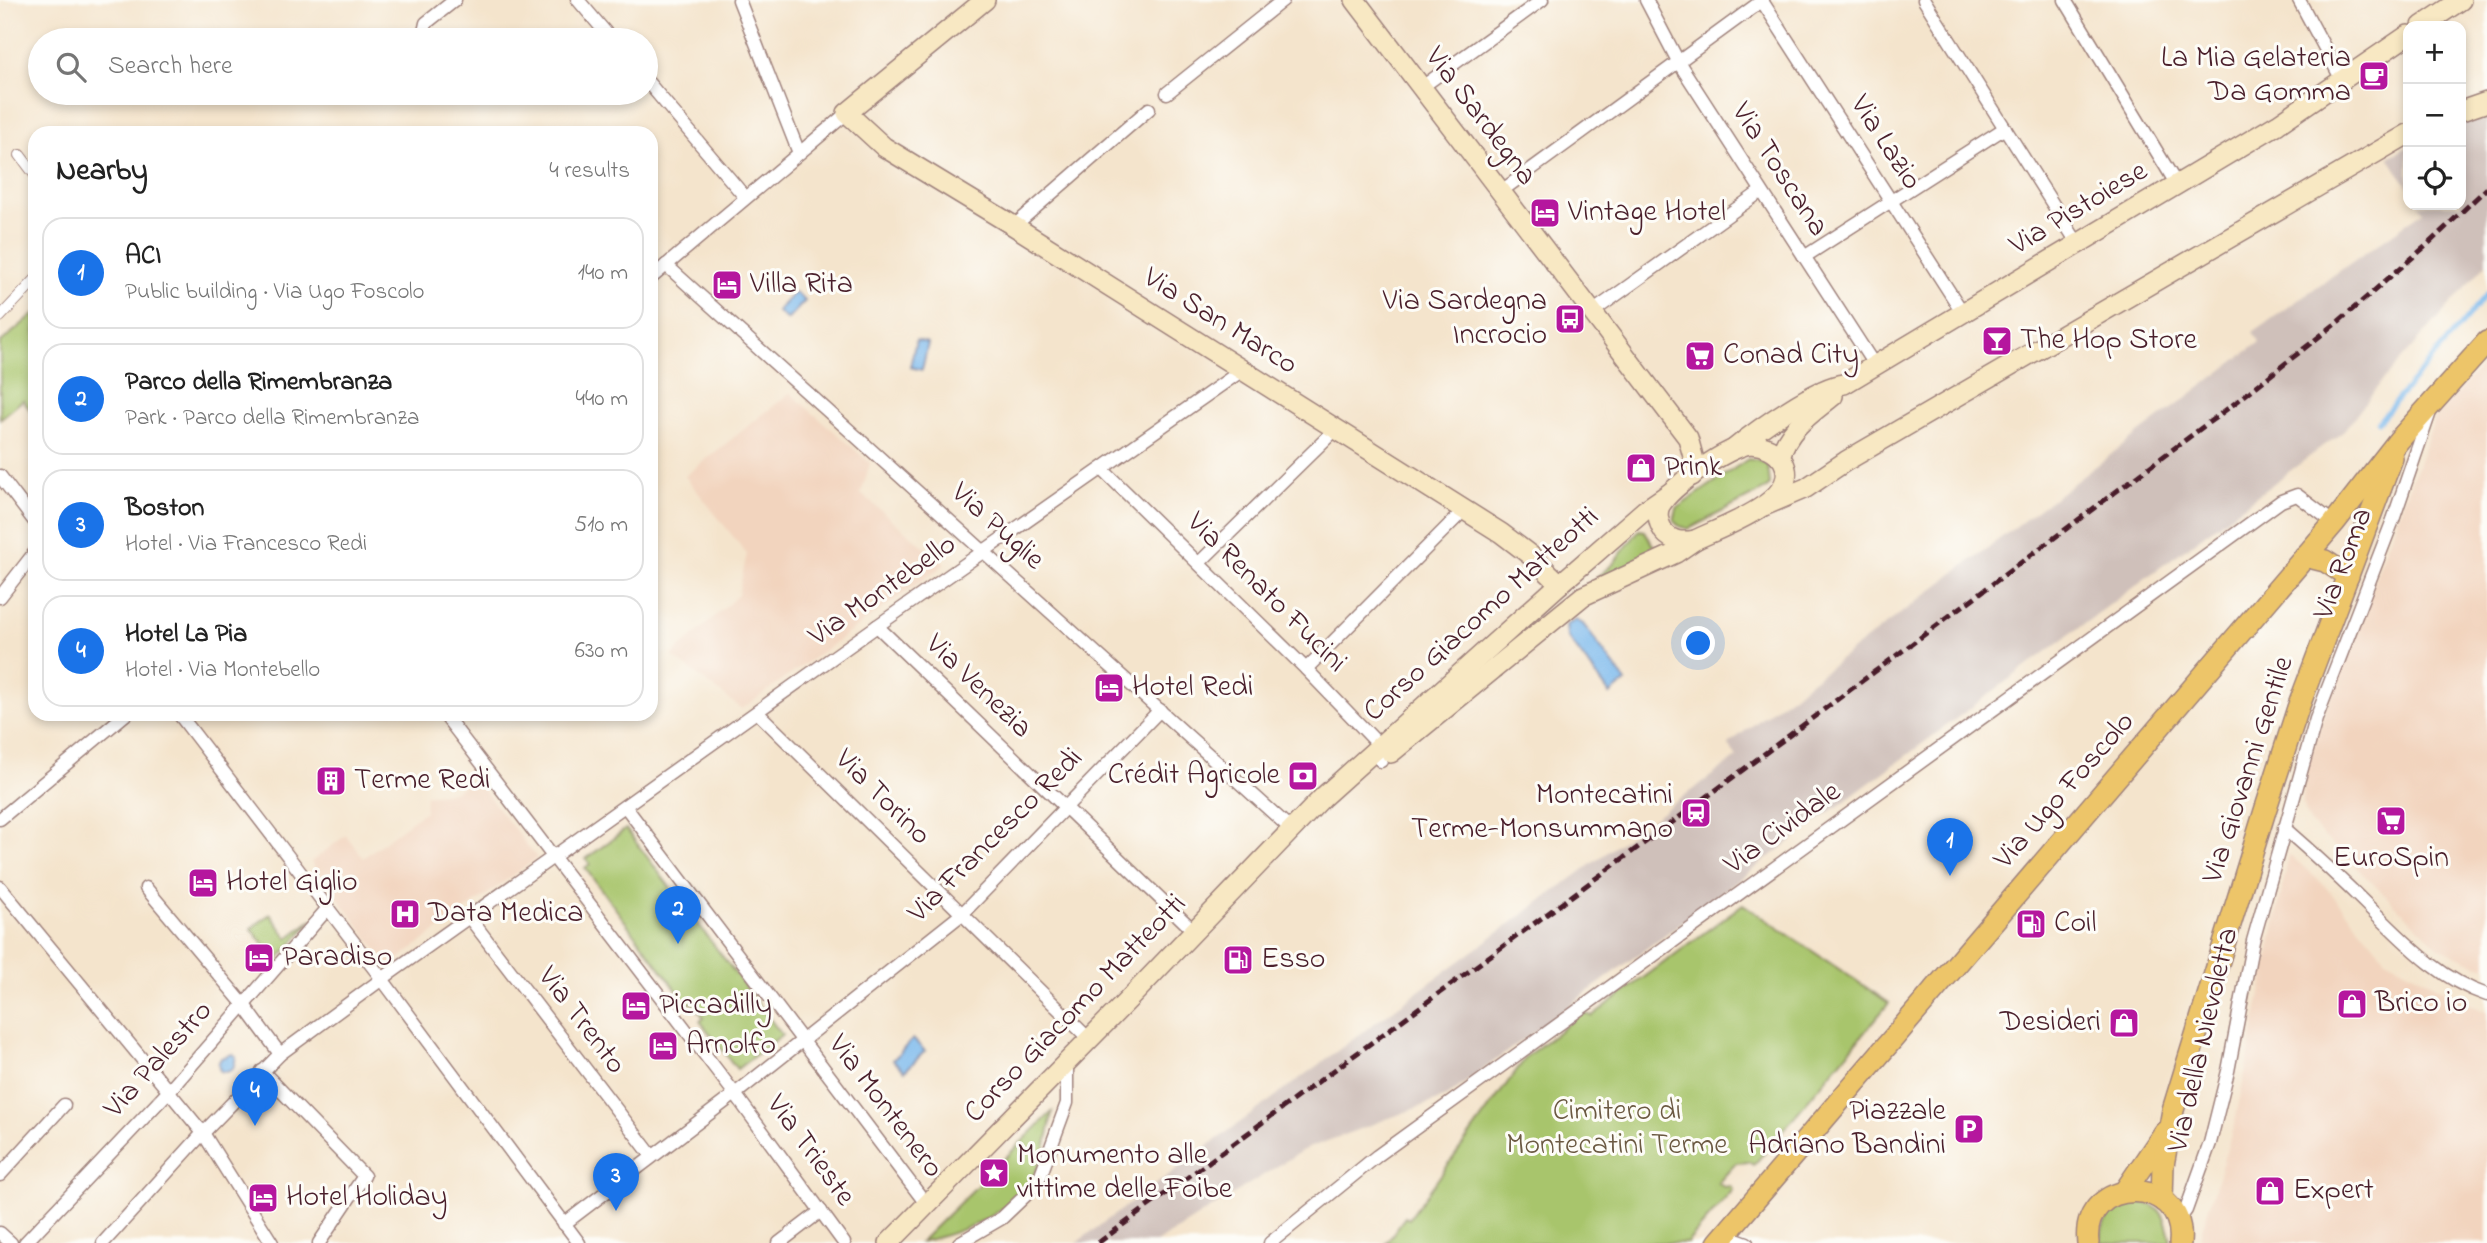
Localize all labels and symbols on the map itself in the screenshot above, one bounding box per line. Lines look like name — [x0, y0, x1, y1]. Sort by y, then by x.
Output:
street label: Via Sardegna — [1412, 37, 1547, 196]
place label: La Mia Gelateria Da Gomma — [2161, 37, 2351, 115]
cafe icon: La Mia Gelateria Da Gomma — [2357, 59, 2391, 93]
street label: Via Lazio — [1837, 86, 1932, 199]
street label: Via Toscana — [1719, 93, 1839, 246]
street label: Via Pistoiese — [2001, 150, 2157, 268]
place label: Vintage Hotel — [1567, 191, 1726, 235]
hotel icon: Vintage Hotel — [1528, 196, 1562, 230]
street label: Via San Marco — [1133, 256, 1306, 387]
place label: Villa Rita — [749, 263, 853, 307]
hotel icon: Villa Rita — [710, 268, 744, 302]
place label: Via Sardegna Incrocio — [1382, 280, 1547, 358]
bus stop icon: Via Sardegna Incrocio — [1553, 302, 1587, 336]
place label: The Hop Store — [2020, 319, 2197, 363]
bar icon: The Hop Store — [1980, 324, 2014, 358]
place label: Conad City — [1723, 334, 1859, 378]
supermarket icon: Conad City — [1683, 339, 1717, 373]
place label: Prink — [1664, 446, 1723, 490]
shop icon: Prink — [1624, 451, 1658, 485]
street label: Via Puglie — [939, 472, 1054, 582]
street label: Corso Giacomo Matteotti — [1354, 497, 1610, 733]
street label: Via Renato Fucini — [1175, 502, 1357, 684]
street label: Via Roma — [2302, 502, 2385, 627]
street label: Via Montebello — [799, 524, 966, 659]
street label: Via Venezia — [914, 624, 1042, 750]
your location — [1681, 626, 1715, 660]
street label: Via Giovanni Gentile — [2191, 651, 2307, 890]
place label: Hotel Redi — [1132, 666, 1253, 710]
hotel icon: Hotel Redi — [1092, 671, 1126, 705]
street label: Via Ugo Foscolo — [1983, 702, 2146, 880]
street label: Via Francesco Redi — [897, 738, 1094, 935]
street label: Via Torino — [823, 739, 940, 856]
place label: Crédit Agricole — [1108, 754, 1281, 798]
place label: Terme Redi — [354, 759, 490, 803]
bank icon: Crédit Agricole — [1286, 759, 1320, 793]
building icon: Terme Redi — [314, 764, 348, 798]
street label: Via Cividale — [1715, 771, 1851, 887]
place label: Montecatini Terme-Monsummano — [1411, 774, 1673, 852]
station icon: Montecatini Terme-Monsummano — [1679, 796, 1713, 830]
supermarket icon: EuroSpin — [2374, 804, 2408, 838]
pin: 1 — [1927, 818, 1973, 876]
place label: EuroSpin — [2333, 837, 2449, 881]
place label: Hotel Giglio — [226, 861, 358, 905]
hotel icon: Hotel Giglio — [186, 866, 220, 900]
street label: Corso Giacomo Matteotti — [954, 884, 1198, 1134]
pin: 2 — [655, 886, 701, 944]
place label: Data Medica — [427, 892, 583, 936]
hospital icon: Data Medica — [388, 897, 422, 931]
place label: Coil — [2054, 902, 2097, 946]
fuel station icon: Coil — [2014, 907, 2048, 941]
street label: Via della Nievoletta — [2157, 923, 2251, 1157]
place label: Paradiso — [282, 936, 392, 980]
place label: Esso — [1261, 938, 1325, 982]
hotel icon: Paradiso — [242, 941, 276, 975]
fuel station icon: Esso — [1221, 943, 1255, 977]
street label: Via Trento — [525, 957, 636, 1084]
place label: Brico io — [2374, 982, 2467, 1026]
place label: Piccadilly — [659, 984, 772, 1028]
shop icon: Brico io — [2335, 987, 2369, 1021]
hotel icon: Piccadilly — [619, 989, 653, 1023]
street label: Via Palestro — [93, 991, 224, 1129]
place label: Desideri — [1999, 1001, 2101, 1045]
shop icon: Desideri — [2107, 1006, 2141, 1040]
place label: Arnolfo — [686, 1024, 776, 1068]
street label: Via Montenero — [816, 1025, 954, 1188]
hotel icon: Arnolfo — [646, 1029, 680, 1063]
pin: 4 — [232, 1068, 278, 1126]
street label: Via Trieste — [754, 1085, 866, 1216]
park label: Cimitero di Montecatini Terme — [1506, 1090, 1728, 1168]
place label: Piazzale Adriano Bandini — [1748, 1090, 1947, 1168]
parking icon: Piazzale Adriano Bandini — [1952, 1112, 1986, 1146]
place label: Monumento alle vittime delle Foibe — [1017, 1134, 1233, 1212]
pin: 3 — [593, 1153, 639, 1211]
place icon: Monumento alle vittime delle Foibe — [977, 1156, 1011, 1190]
place label: Expert — [2293, 1169, 2374, 1213]
shop icon: Expert — [2253, 1174, 2287, 1208]
place label: Hotel Holiday — [286, 1176, 447, 1220]
hotel icon: Hotel Holiday — [246, 1181, 280, 1215]

